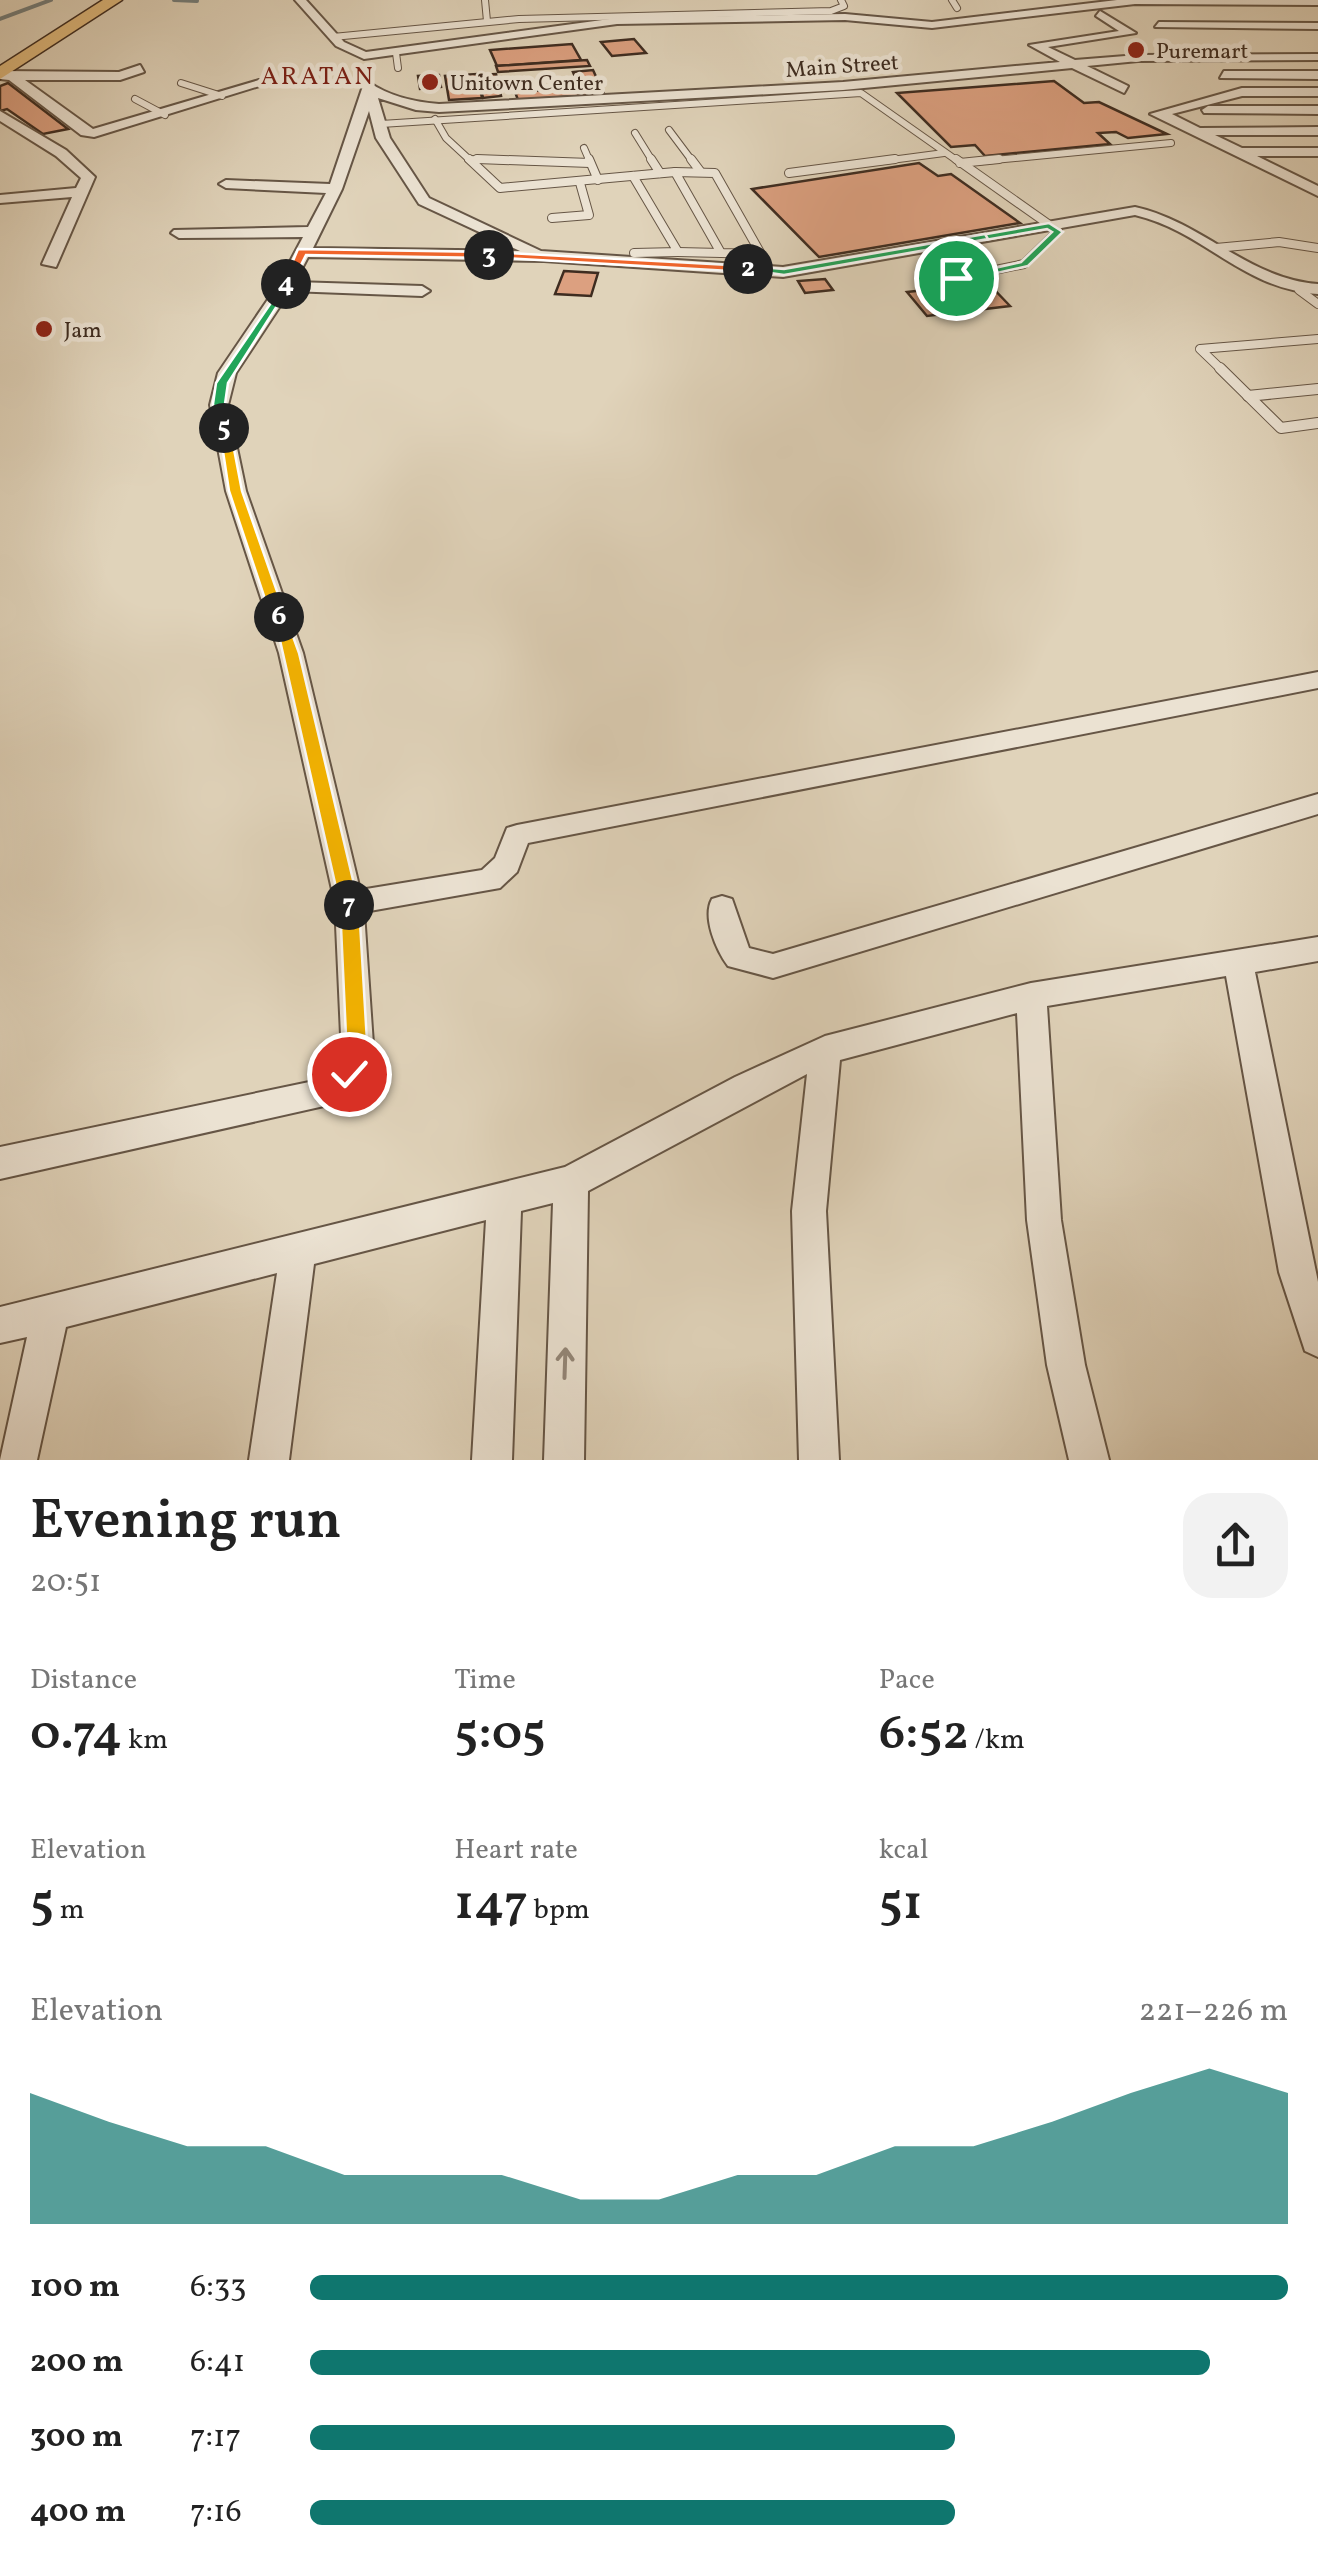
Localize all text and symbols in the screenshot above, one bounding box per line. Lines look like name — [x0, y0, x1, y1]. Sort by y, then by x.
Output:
place label: Puremart — [1156, 37, 1248, 68]
marker: Puremart — [1125, 39, 1147, 61]
street label: Main Street — [785, 48, 900, 87]
district label: ARATAN — [261, 60, 375, 95]
place label: Unitown Center — [450, 69, 603, 100]
marker: Unitown Center — [419, 71, 441, 93]
pin: 3 — [464, 230, 514, 280]
text: 3 — [482, 235, 496, 274]
pin — [914, 236, 999, 321]
pin: 2 — [723, 244, 773, 294]
text: 2 — [741, 249, 755, 288]
icon: arrive — [929, 251, 984, 306]
pin: 4 — [261, 259, 311, 309]
text: 4 — [278, 264, 294, 303]
place label: Jam — [64, 316, 102, 347]
marker: Jam — [33, 318, 55, 340]
pin: 5 — [199, 403, 249, 453]
text: 5 — [217, 408, 231, 447]
pin: 6 — [254, 592, 304, 642]
text: 6 — [271, 597, 287, 636]
pin: 7 — [324, 880, 374, 930]
text: 7 — [342, 885, 356, 924]
pin — [307, 1032, 392, 1117]
icon: check — [322, 1047, 377, 1102]
one-way arrow — [556, 1347, 575, 1379]
text: Evening run — [30, 1485, 342, 1561]
button: share — [1183, 1493, 1288, 1598]
text: 20:51 — [30, 1561, 101, 1605]
text: Distance — [30, 1661, 137, 1700]
text: Time — [454, 1661, 516, 1700]
text: Pace — [879, 1661, 935, 1700]
text: 0.74 — [30, 1700, 122, 1770]
text: 5:05 — [454, 1700, 546, 1770]
text: 6:52 — [879, 1700, 969, 1770]
text: km — [122, 1721, 168, 1760]
text: /km — [969, 1721, 1025, 1760]
text: Elevation — [30, 1831, 146, 1870]
text: Heart rate — [454, 1831, 578, 1870]
text: kcal — [879, 1831, 928, 1870]
text: 5 — [30, 1870, 54, 1940]
text: 147 — [454, 1870, 528, 1940]
text: 51 — [879, 1870, 923, 1940]
text: m — [54, 1891, 84, 1930]
text: bpm — [528, 1891, 590, 1930]
text: Elevation — [30, 1990, 163, 2034]
text: 221–226 m — [1139, 1990, 1288, 2034]
text: 100 m — [30, 2266, 120, 2310]
text: 6:33 — [190, 2266, 246, 2310]
text: 200 m — [30, 2341, 124, 2385]
text: 6:41 — [190, 2341, 245, 2385]
text: 300 m — [30, 2416, 123, 2460]
text: 7:17 — [190, 2416, 241, 2460]
text: 400 m — [30, 2491, 126, 2535]
text: 7:16 — [190, 2491, 242, 2535]

